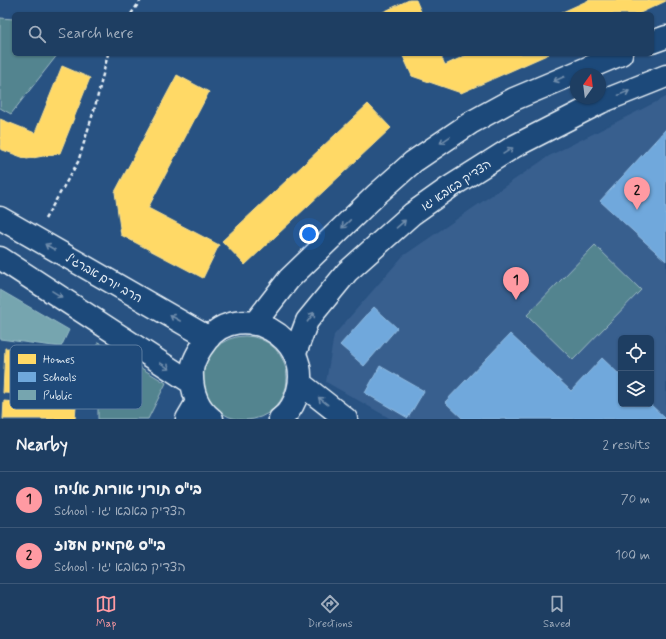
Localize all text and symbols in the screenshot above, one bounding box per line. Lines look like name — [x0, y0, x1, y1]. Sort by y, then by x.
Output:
search box — [12, 12, 654, 56]
icon: search — [26, 23, 48, 45]
text: Search here — [58, 24, 134, 44]
north arrow — [570, 68, 606, 104]
one-way arrow — [554, 76, 566, 83]
one-way arrow — [618, 88, 630, 96]
one-way arrow — [440, 136, 451, 144]
one-way arrow — [502, 146, 514, 154]
street label: הצדיק באבא יגו — [418, 156, 495, 215]
pin: 2 — [624, 177, 650, 210]
one-way arrow — [341, 219, 351, 229]
one-way arrow — [396, 220, 406, 229]
your location — [299, 224, 319, 244]
one-way arrow — [44, 242, 56, 250]
street label: הרב יורם אברג'ל — [62, 250, 145, 307]
pin: 1 — [503, 267, 529, 300]
one-way arrow — [51, 290, 62, 298]
one-way arrow — [307, 312, 315, 323]
one-way arrow — [169, 314, 181, 322]
map controls — [618, 335, 654, 407]
button: locate — [618, 335, 654, 371]
legend — [10, 345, 142, 409]
text: Homes — [43, 353, 75, 367]
one-way arrow — [159, 362, 171, 370]
text: Schools — [43, 371, 77, 385]
button: layers — [618, 371, 654, 407]
text: Public — [43, 389, 73, 403]
one-way arrow — [318, 397, 329, 405]
text: Nearby — [16, 434, 68, 456]
text: 2 results — [603, 437, 650, 454]
text: בי"ס תורני אורות אליהו — [54, 480, 202, 500]
text: 1 — [26, 491, 32, 508]
text: 70 m — [621, 491, 650, 508]
text: School · הצדיק באבא יגו — [54, 503, 186, 520]
text: בי"ס שקמים מעוז — [54, 536, 166, 556]
text: 2 — [26, 547, 32, 564]
text: 100 m — [615, 547, 650, 564]
text: School · הצדיק באבא יגו — [54, 559, 186, 576]
tab: Map — [95, 593, 117, 631]
tab: Directions — [307, 593, 353, 631]
tab: Saved — [543, 593, 571, 631]

